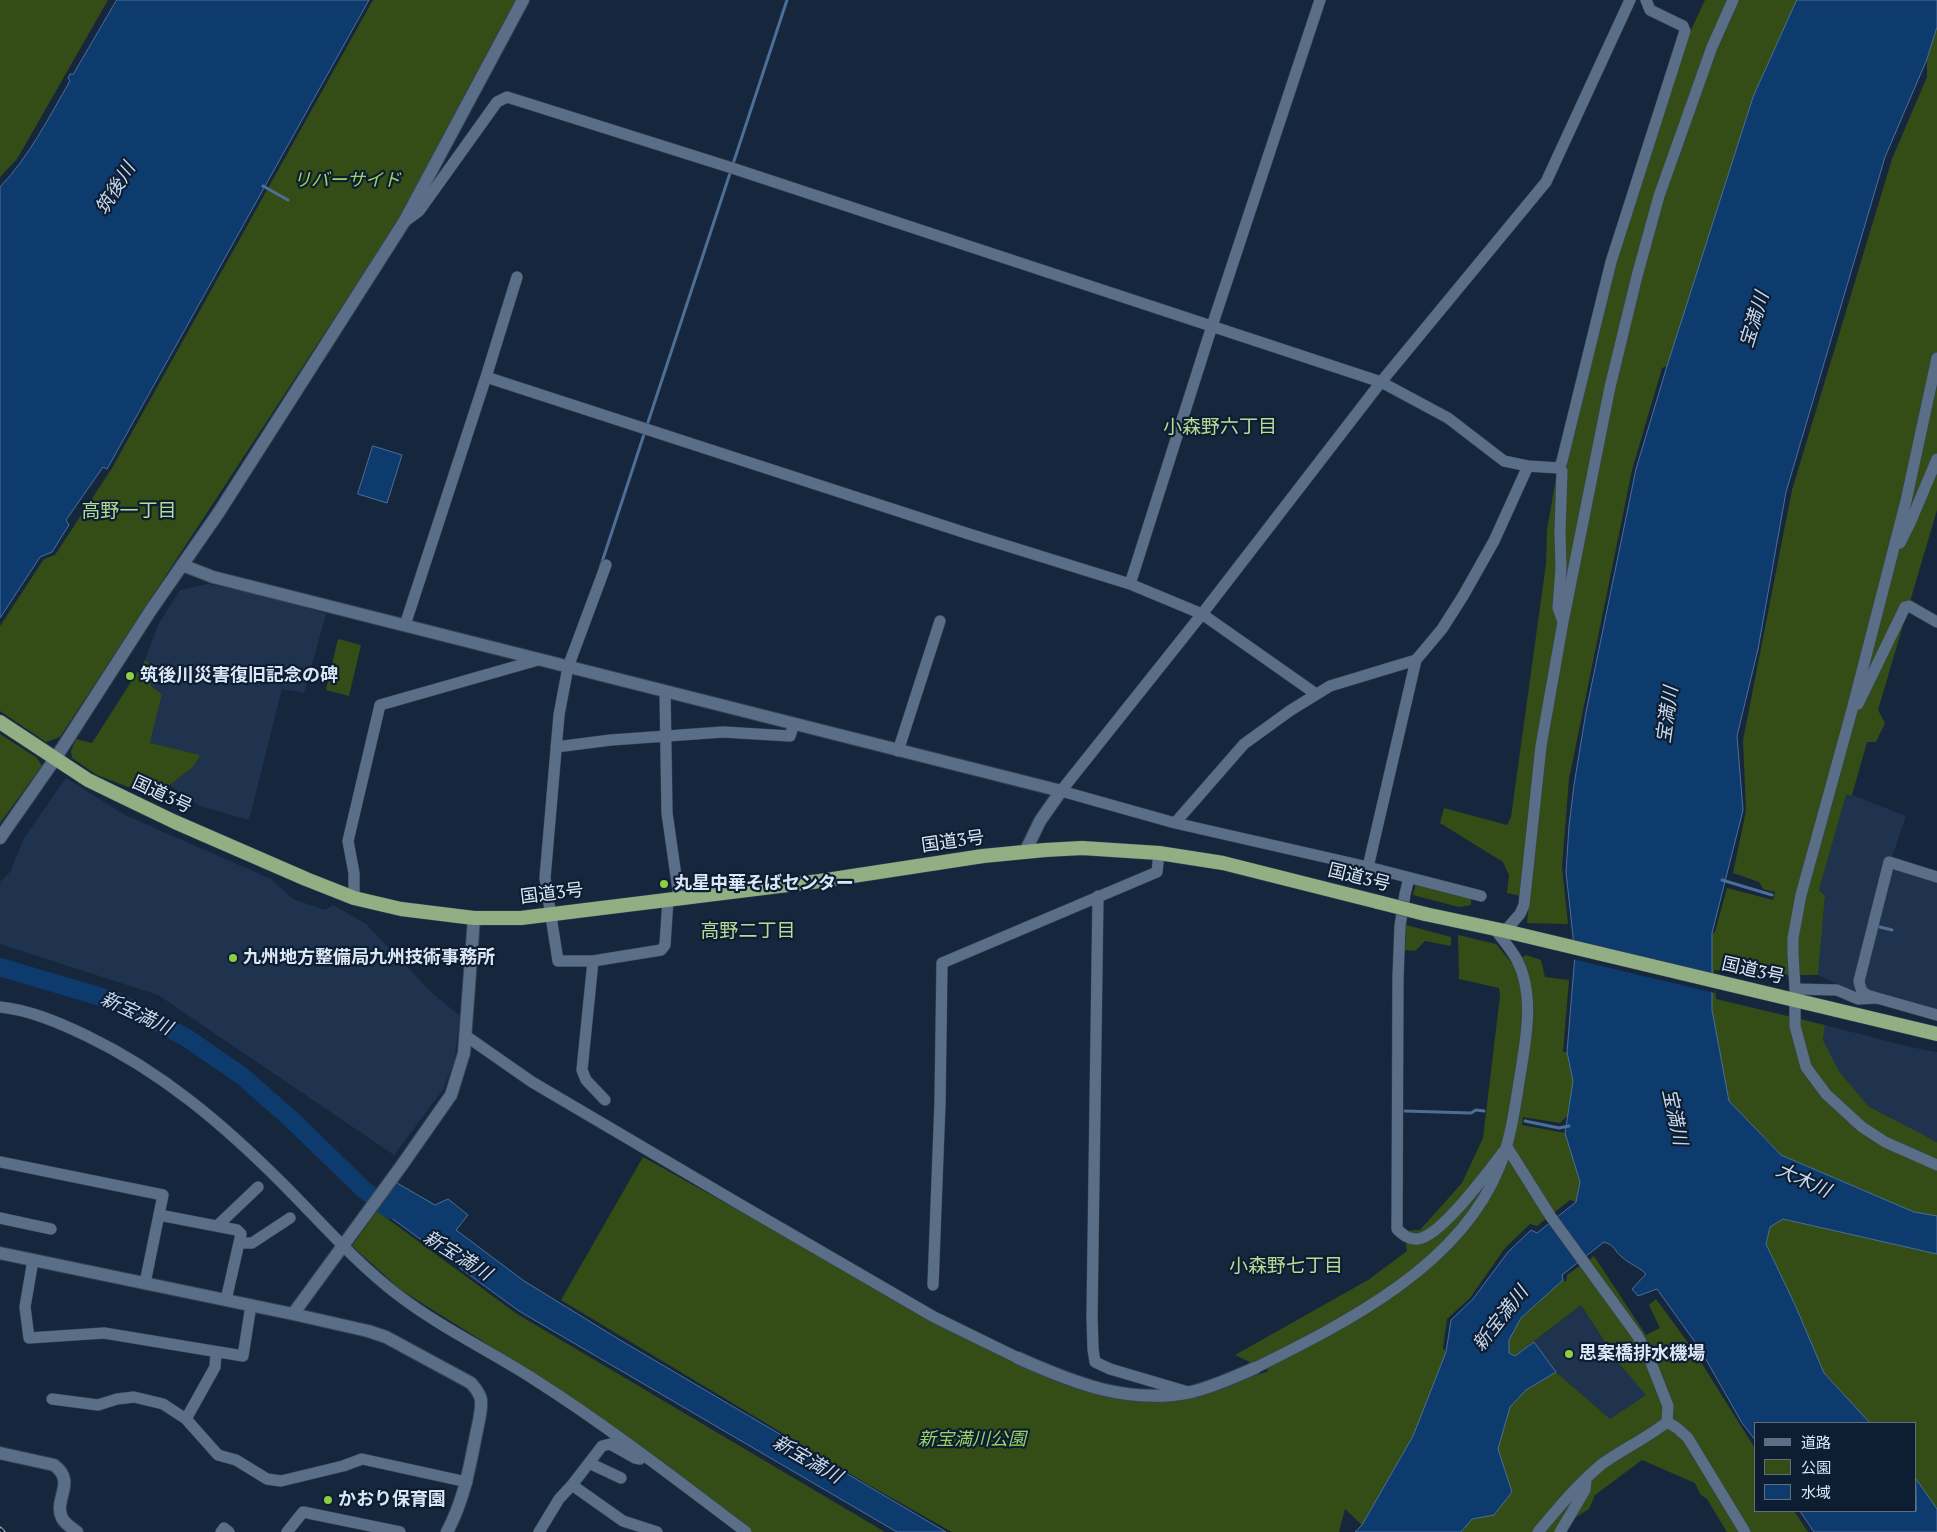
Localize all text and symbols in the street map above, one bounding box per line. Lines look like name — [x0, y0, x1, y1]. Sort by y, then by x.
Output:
water label: 筑後川 — [91, 159, 141, 219]
park label: リバーサイド — [293, 170, 401, 192]
water label: 宝満川 — [1736, 289, 1774, 351]
district label: 小森野六丁目 — [1163, 417, 1277, 439]
district label: 高野一丁目 — [82, 501, 176, 523]
place label: 筑後川災害復旧記念の碑 — [140, 665, 338, 687]
marker: 筑後川災害復旧記念の碑 — [124, 670, 136, 682]
water label: 宝満川 — [1653, 685, 1683, 745]
street label: 国道3号 — [129, 772, 195, 818]
street label: 国道3号 — [920, 827, 986, 857]
street label: 国道3号 — [1326, 860, 1392, 896]
place label: 丸星中華そばセンター — [674, 873, 854, 895]
marker: 丸星中華そばセンター — [658, 878, 670, 890]
street label: 国道3号 — [519, 879, 585, 909]
district label: 高野二丁目 — [701, 921, 795, 943]
place label: 九州地方整備局九州技術事務所 — [243, 947, 495, 969]
marker: 九州地方整備局九州技術事務所 — [227, 952, 239, 964]
street label: 国道3号 — [1720, 953, 1786, 989]
water label: 新宝満川 — [97, 988, 175, 1040]
water label: 宝満川 — [1657, 1087, 1691, 1147]
water label: 大木川 — [1772, 1159, 1834, 1203]
water label: 新宝満川 — [419, 1226, 495, 1286]
district label: 小森野七丁目 — [1229, 1256, 1343, 1278]
water label: 新宝満川 — [1469, 1282, 1533, 1356]
place label: 思案橋排水機場 — [1579, 1343, 1705, 1365]
marker: 思案橋排水機場 — [1563, 1348, 1575, 1360]
legend — [1754, 1422, 1917, 1512]
park label: 新宝満川公園 — [918, 1429, 1026, 1451]
water label: 新宝満川 — [768, 1431, 846, 1489]
text: 道路 — [1801, 1432, 1831, 1452]
text: 公園 — [1801, 1457, 1831, 1477]
text: 水域 — [1801, 1482, 1831, 1502]
place label: かおり保育園 — [338, 1489, 446, 1511]
marker: かおり保育園 — [322, 1494, 334, 1506]

